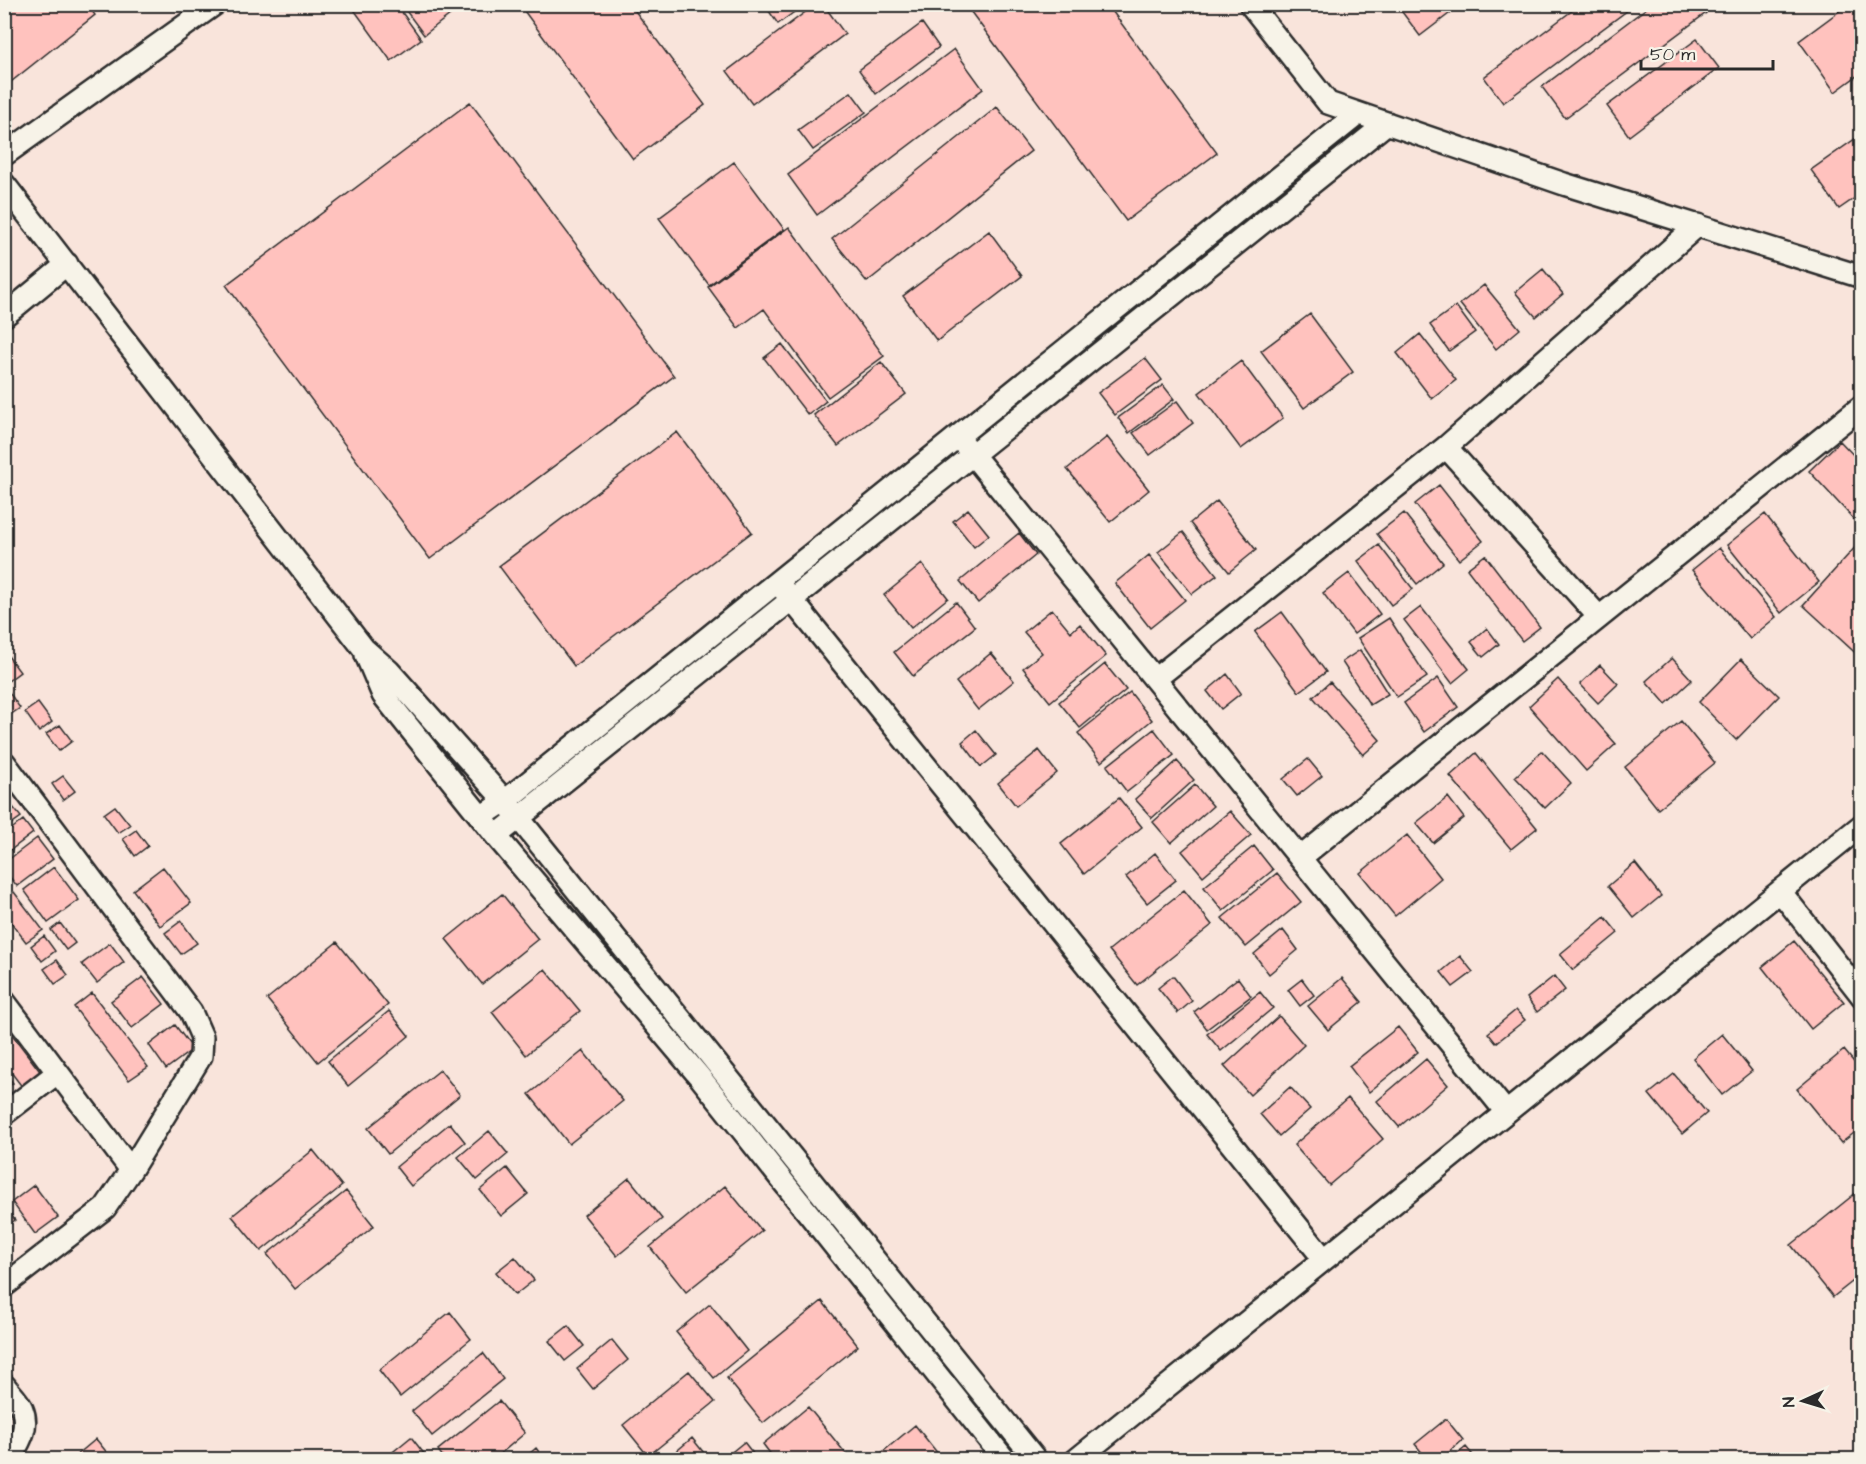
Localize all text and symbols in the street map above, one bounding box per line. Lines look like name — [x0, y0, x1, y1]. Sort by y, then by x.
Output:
scale bar — [1641, 33, 1773, 71]
text: 50 m — [1650, 42, 1695, 67]
north arrow — [1773, 1371, 1833, 1431]
text: N — [1778, 1396, 1800, 1408]

